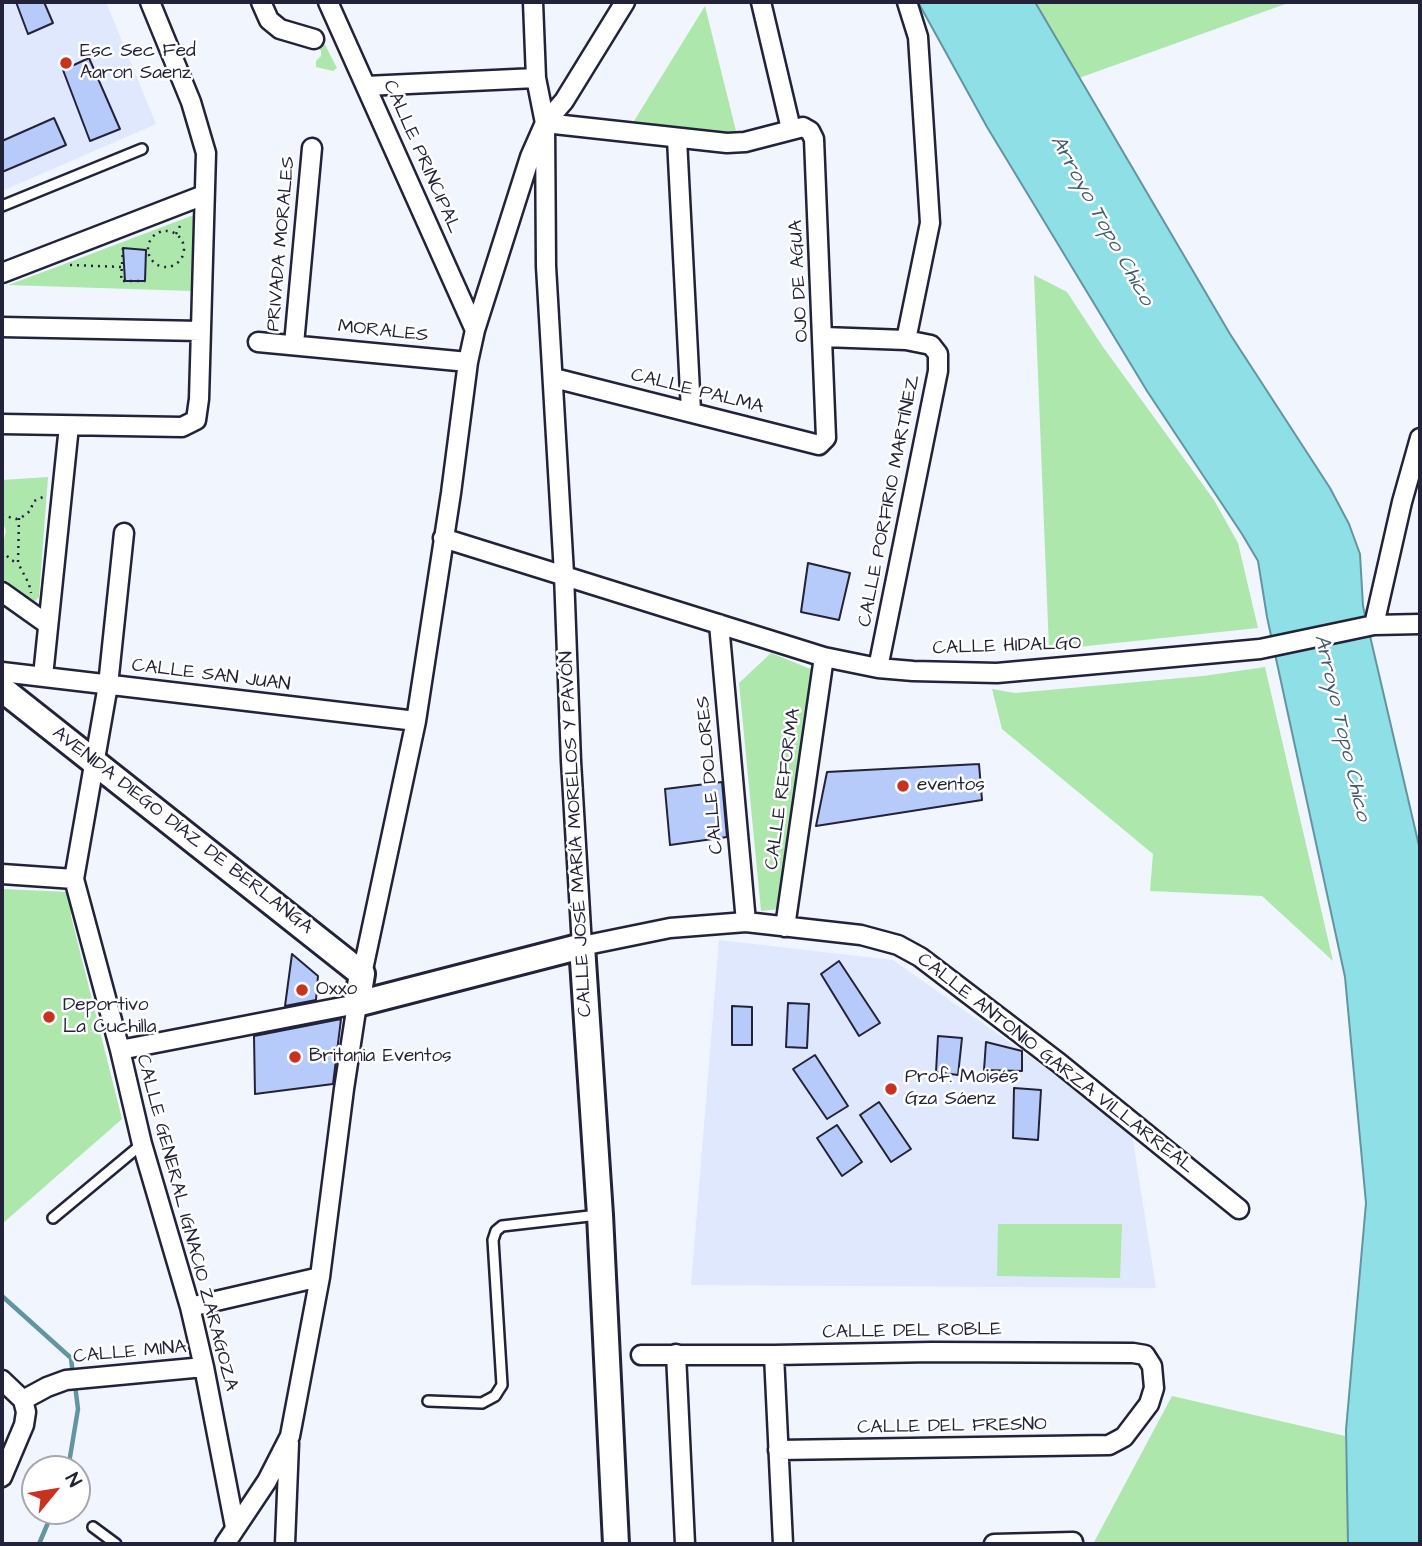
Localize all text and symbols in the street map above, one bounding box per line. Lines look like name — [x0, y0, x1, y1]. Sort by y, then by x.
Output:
place label: Esc Sec Fed Aaron Saenz — [80, 41, 196, 85]
marker: Esc Sec Fed Aaron Saenz — [58, 55, 74, 71]
street label: CALLE PRINCIPAL — [377, 77, 465, 237]
water label: Arroyo Topo Chico — [1044, 132, 1158, 310]
street label: PRIVADA MORALES — [263, 156, 301, 332]
street label: OJO DE AGUA — [785, 219, 815, 343]
street label: MORALES — [337, 316, 429, 348]
street label: CALLE PALMA — [628, 364, 766, 420]
street label: CALLE PORFIRIO MARTÍNEZ — [854, 373, 926, 629]
water label: Arroyo Topo Chico — [1307, 632, 1375, 824]
street label: CALLE HIDALGO — [932, 633, 1082, 661]
street label: CALLE JOSÉ MARÍA MORELOS Y PAVÓN — [556, 651, 598, 1017]
street label: CALLE SAN JUAN — [130, 655, 292, 697]
street label: CALLE DOLORES — [693, 695, 729, 855]
street label: CALLE REFORMA — [761, 707, 807, 871]
street label: AVENIDA DIEGO DÍAZ DE BERLANGA — [47, 722, 317, 940]
place label: eventos — [917, 775, 985, 797]
marker: eventos — [895, 778, 911, 794]
street label: CALLE ANTONIO GARZA VILLARREAL — [912, 949, 1198, 1179]
place label: Oxxo — [316, 979, 357, 1001]
marker: Oxxo — [294, 982, 310, 998]
place label: Deportivo La Cuchilla — [63, 995, 156, 1039]
marker: Deportivo La Cuchilla — [41, 1009, 57, 1025]
place label: Britania Eventos — [309, 1046, 452, 1068]
marker: Britania Eventos — [287, 1049, 303, 1065]
street label: CALLE GENERAL IGNACIO ZARAGOZA — [130, 1052, 242, 1394]
place label: Prof. Moisés Gza Sáenz — [905, 1067, 1018, 1111]
marker: Prof. Moisés Gza Sáenz — [883, 1081, 899, 1097]
street label: CALLE DEL ROBLE — [822, 1319, 1002, 1345]
street label: CALLE MINA — [72, 1337, 188, 1369]
street label: CALLE DEL FRESNO — [857, 1414, 1047, 1440]
north arrow — [21, 1455, 91, 1525]
text: N — [58, 1468, 88, 1492]

